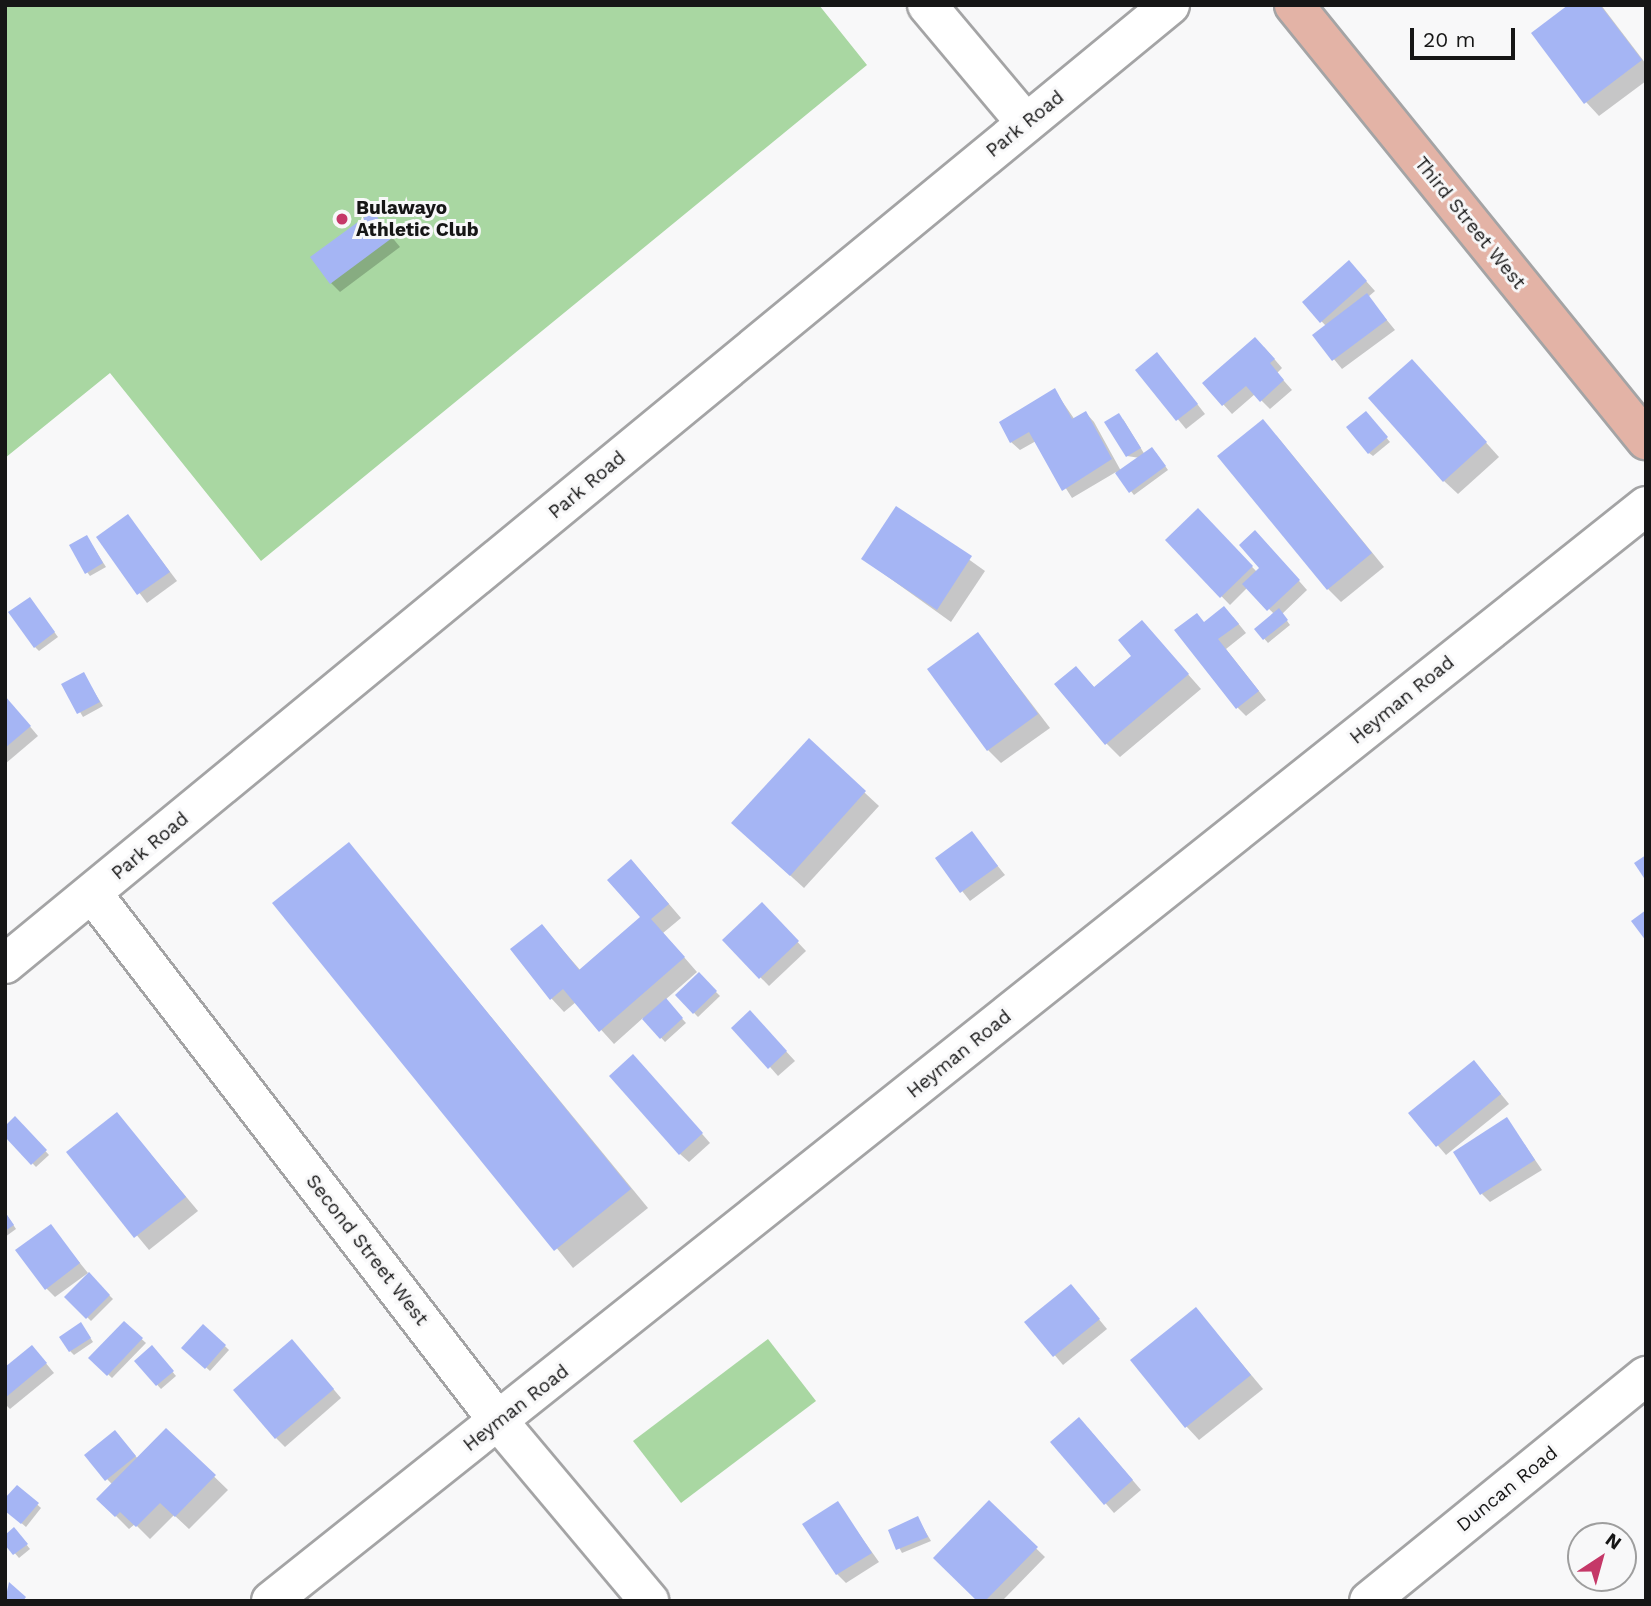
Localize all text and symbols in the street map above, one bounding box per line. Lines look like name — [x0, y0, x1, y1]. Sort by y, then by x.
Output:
scale bar — [1413, 14, 1518, 58]
text: 20 m — [1423, 27, 1475, 52]
street label: Park Road — [981, 86, 1069, 162]
street label: Third Street West — [1410, 152, 1530, 294]
place label: Bulawayo Athletic Club — [356, 197, 479, 241]
marker: Bulawayo Athletic Club — [334, 211, 350, 227]
street label: Park Road — [544, 446, 630, 524]
street label: Heyman Road — [1345, 651, 1459, 749]
street label: Park Road — [107, 807, 193, 885]
street label: Heyman Road — [902, 1005, 1016, 1103]
street label: Second Street West — [301, 1170, 433, 1330]
street label: Heyman Road — [459, 1360, 573, 1456]
street label: Duncan Road — [1452, 1441, 1562, 1537]
north arrow — [1567, 1522, 1637, 1592]
text: N — [1601, 1528, 1626, 1555]

